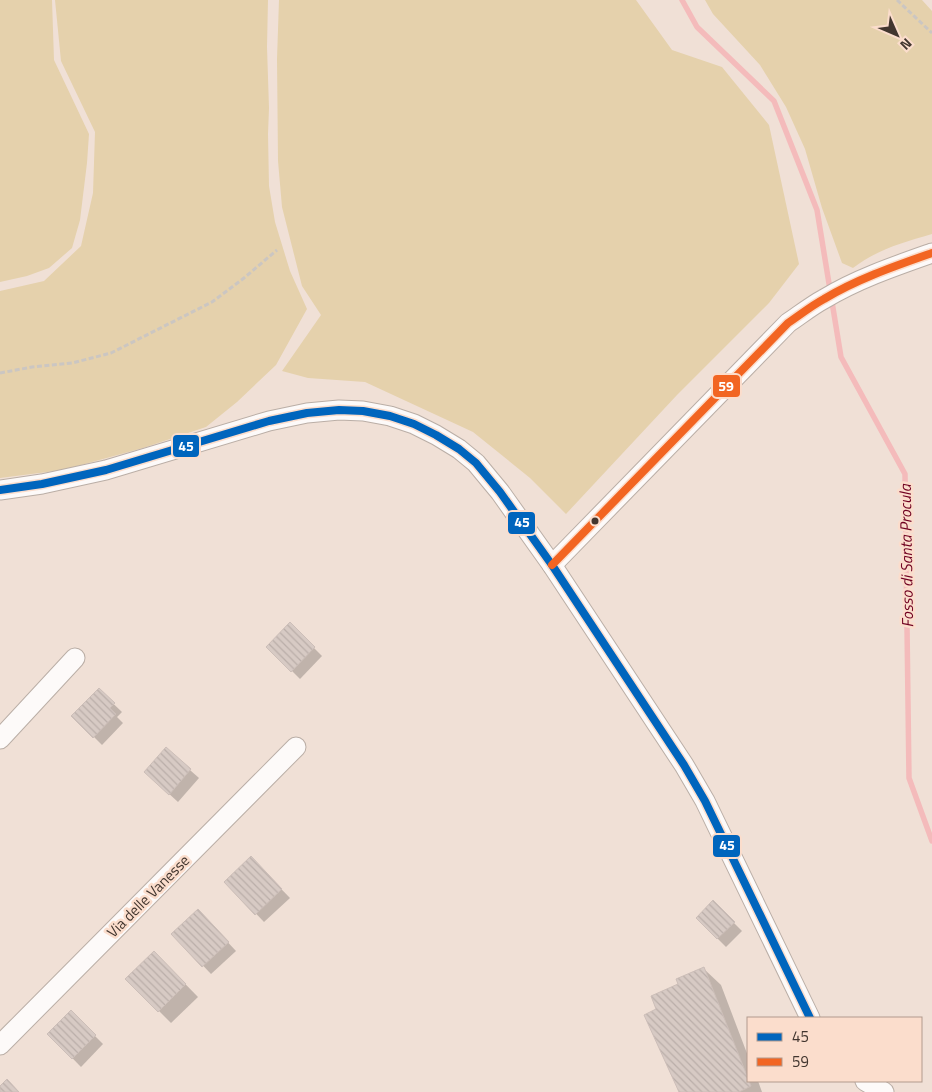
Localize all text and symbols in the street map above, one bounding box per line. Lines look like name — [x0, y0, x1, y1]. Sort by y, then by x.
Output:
north arrow — [872, 10, 922, 60]
text: N — [896, 34, 917, 55]
line badge: 59 — [712, 374, 741, 398]
text: 59 — [718, 375, 734, 396]
line badge: 45 — [172, 434, 200, 458]
text: 45 — [178, 435, 194, 456]
water label: Fosso di Santa Procula — [893, 483, 919, 628]
line badge: 45 — [507, 511, 536, 535]
text: 45 — [514, 511, 530, 532]
unlabelled marker — [590, 516, 600, 526]
line badge: 45 — [712, 834, 741, 858]
text: 45 — [719, 834, 735, 855]
street label: Via delle Vanesse — [101, 849, 195, 943]
legend — [747, 1017, 922, 1082]
text: 45 — [792, 1025, 809, 1048]
text: 59 — [792, 1050, 809, 1073]

